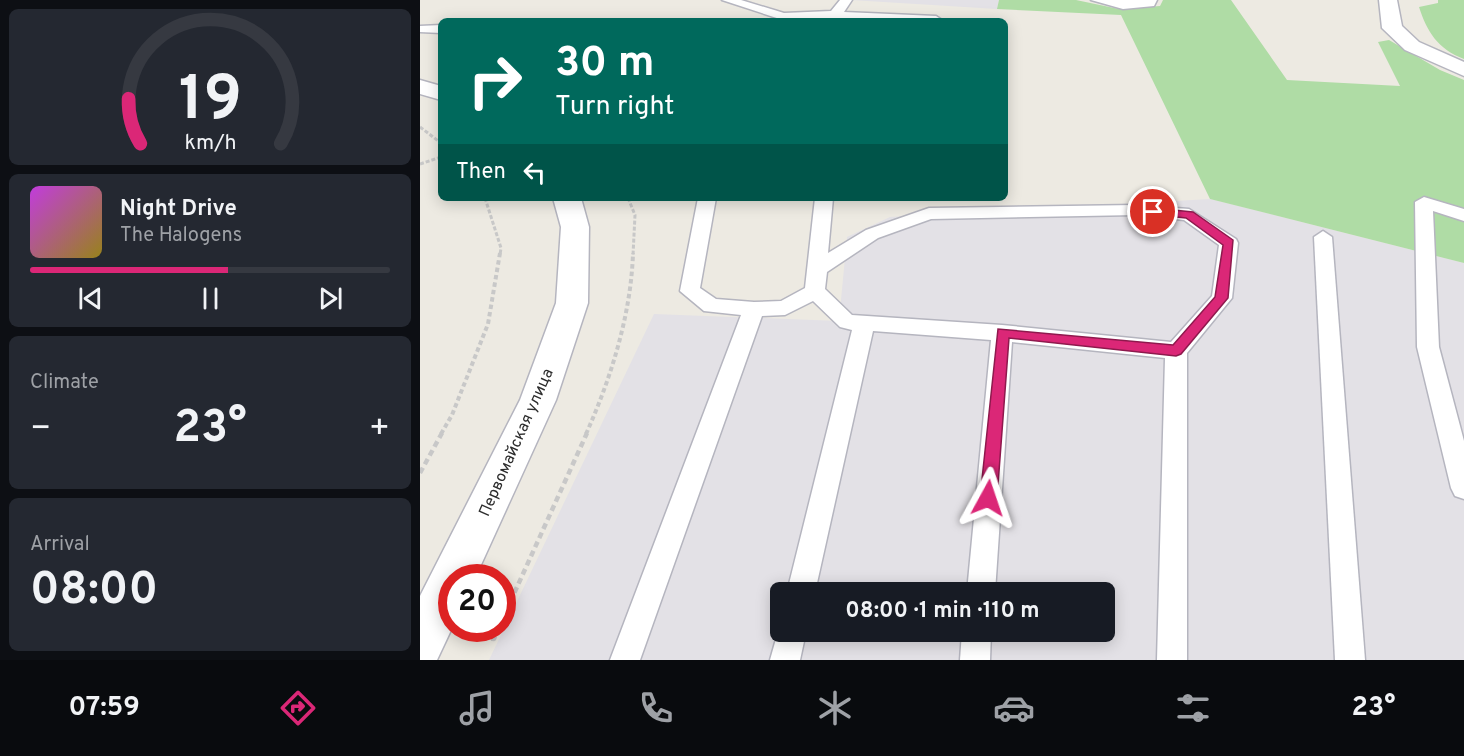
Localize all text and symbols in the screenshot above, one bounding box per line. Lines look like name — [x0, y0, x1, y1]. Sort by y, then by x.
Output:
text: 30 m — [555, 38, 654, 91]
icon: right — [456, 42, 534, 120]
text: 19 — [178, 63, 242, 142]
text: Turn right — [555, 90, 674, 124]
text: km/h — [184, 130, 236, 157]
icon: left — [518, 156, 551, 189]
text: Then — [456, 159, 506, 186]
pin — [1127, 186, 1178, 237]
icon: arrive — [1136, 195, 1169, 228]
text: Night Drive — [120, 196, 237, 223]
text: The Halogens — [120, 223, 242, 249]
icon: previous — [74, 282, 107, 315]
icon: pause — [194, 282, 227, 315]
icon: next — [314, 282, 347, 315]
street label: Первомайская улица — [475, 366, 559, 520]
text: Climate — [30, 370, 99, 396]
text: 23° — [173, 401, 247, 458]
text: − — [30, 409, 51, 451]
text: + — [369, 409, 390, 451]
position arrow — [956, 466, 1020, 530]
text: Arrival — [30, 532, 90, 558]
text: 08:00 — [30, 563, 158, 620]
speed limit sign: 20 — [438, 564, 516, 642]
text: 08:00 · 1 min · 110 m — [845, 598, 1040, 625]
icon: directions — [277, 687, 319, 729]
icon: music — [456, 687, 498, 729]
icon: phone — [635, 687, 677, 729]
icon: climate — [814, 687, 856, 729]
icon: car — [993, 687, 1035, 729]
icon: filters — [1172, 687, 1214, 729]
text: 07:59 — [69, 691, 140, 725]
text: 23° — [1352, 691, 1395, 725]

